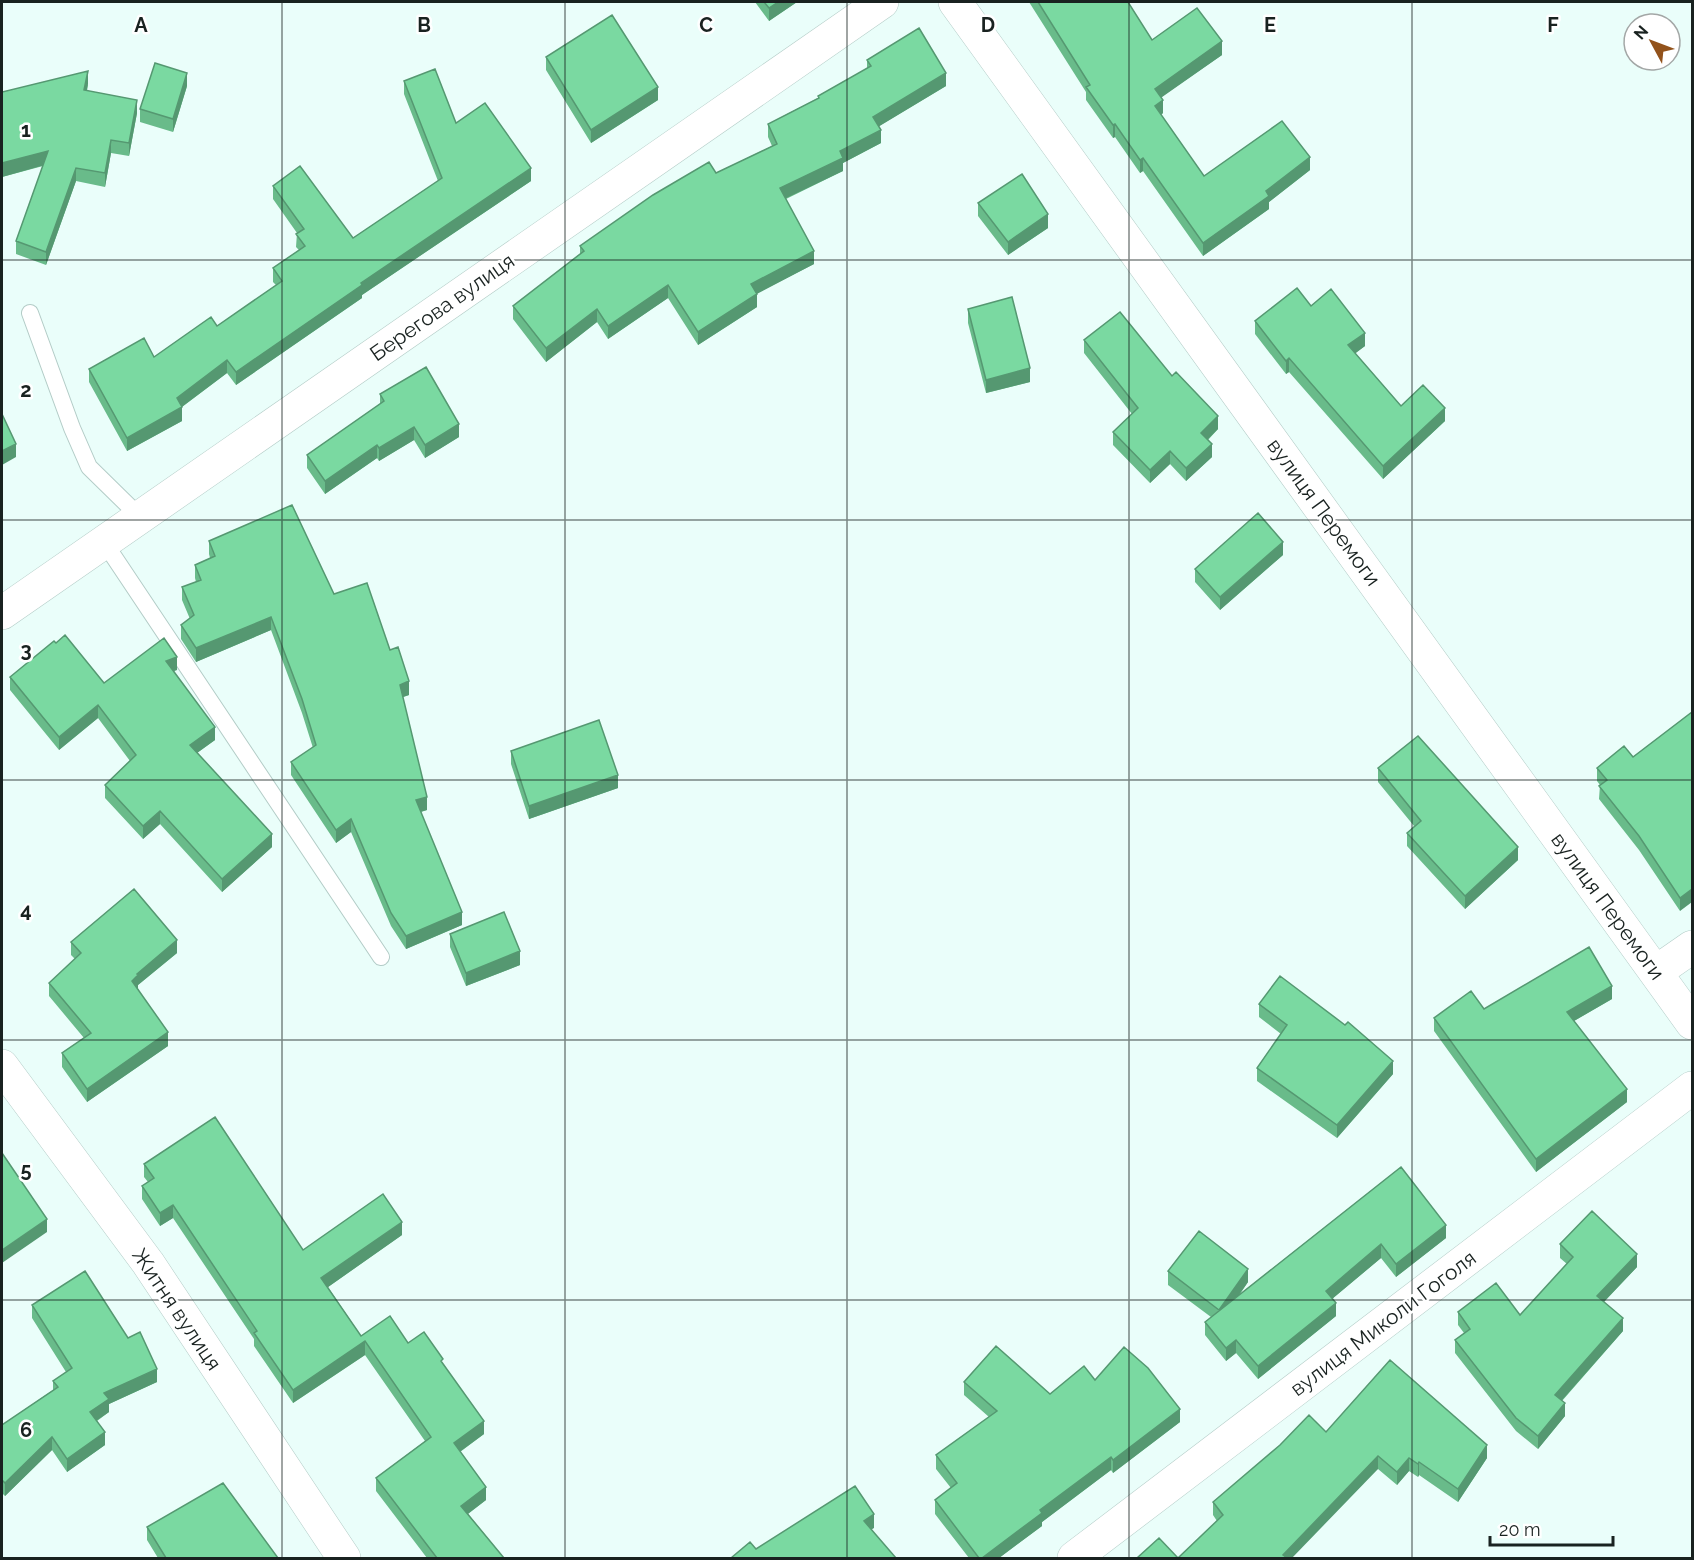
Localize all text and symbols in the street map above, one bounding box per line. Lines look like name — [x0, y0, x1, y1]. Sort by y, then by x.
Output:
north arrow — [1622, 12, 1682, 72]
text: A — [134, 13, 148, 37]
text: B — [417, 13, 431, 37]
text: C — [699, 13, 713, 37]
text: D — [981, 13, 995, 37]
text: E — [1264, 13, 1276, 37]
text: F — [1547, 13, 1559, 37]
text: N — [1630, 22, 1652, 43]
text: 1 — [21, 118, 31, 142]
street label: Берегова вулиця — [365, 248, 519, 366]
text: 2 — [20, 378, 32, 402]
street label: вулиця Перемоги — [1262, 433, 1386, 591]
text: 3 — [20, 638, 32, 662]
street label: вулиця Перемоги — [1546, 827, 1670, 985]
text: 4 — [20, 898, 32, 922]
text: 5 — [20, 1158, 32, 1182]
street label: Житня вулиця — [127, 1243, 227, 1375]
street label: вулиця Миколи Гоголя — [1285, 1245, 1481, 1401]
text: 6 — [20, 1418, 32, 1442]
scale bar — [1490, 1509, 1613, 1547]
text: 20 m — [1499, 1519, 1541, 1540]

